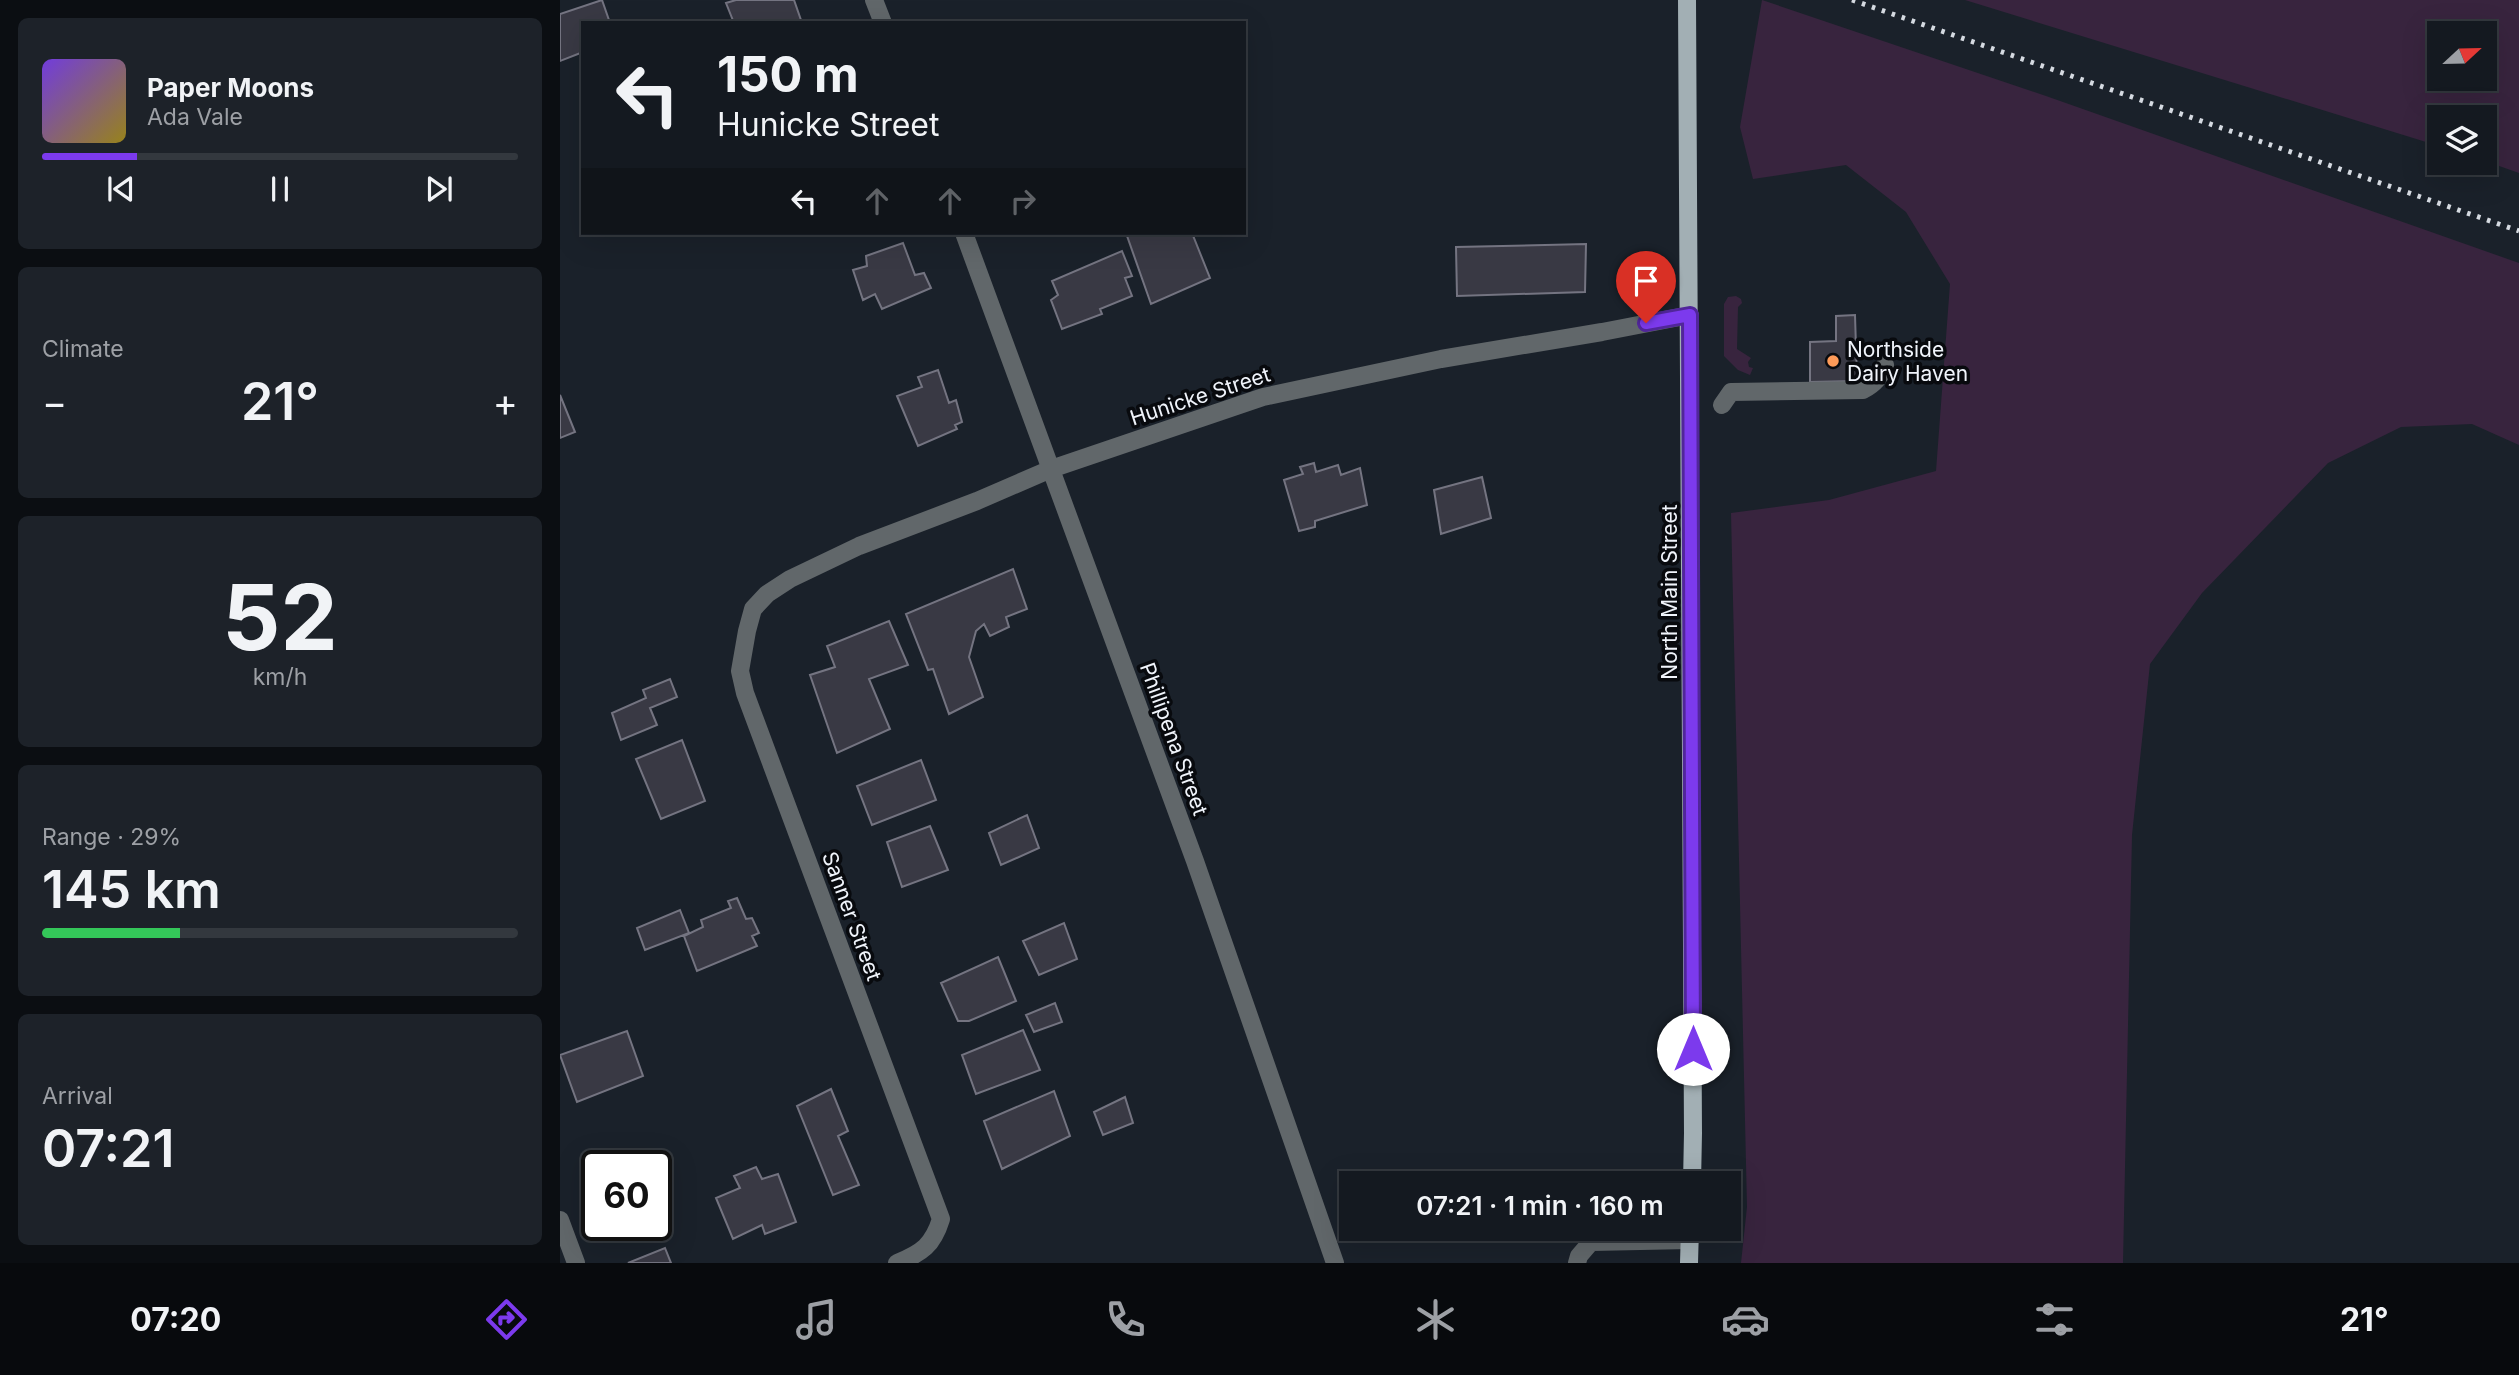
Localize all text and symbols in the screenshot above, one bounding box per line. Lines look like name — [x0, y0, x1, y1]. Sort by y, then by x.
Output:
north arrow — [2427, 21, 2497, 91]
map controls — [2427, 21, 2497, 175]
text: 150 m — [717, 45, 859, 104]
icon: left — [602, 49, 693, 140]
text: Paper Moons — [147, 72, 314, 103]
text: Ada Vale — [147, 103, 243, 131]
text: Hunicke Street — [717, 105, 939, 144]
button: layers — [2427, 105, 2497, 175]
icon: previous — [102, 170, 140, 208]
icon: pause — [261, 170, 299, 208]
icon: next — [420, 170, 458, 208]
icon: left — [785, 182, 823, 220]
icon: ahead — [858, 182, 896, 220]
icon: ahead — [931, 182, 969, 220]
icon: right — [1004, 182, 1042, 220]
pin — [1616, 251, 1676, 323]
icon: arrive — [1627, 262, 1665, 300]
text: Climate — [42, 335, 124, 363]
place label: Northside Dairy Haven — [1847, 337, 1968, 386]
marker: Northside Dairy Haven — [1825, 353, 1841, 369]
street label: Hunicke Street — [1127, 362, 1273, 430]
text: 21° — [241, 370, 319, 433]
text: − — [42, 379, 67, 425]
text: + — [493, 379, 518, 425]
street label: North Main Street — [1657, 504, 1682, 680]
text: 52 — [222, 562, 338, 672]
street label: Phillipena Street — [1135, 659, 1213, 819]
text: km/h — [253, 663, 307, 691]
text: Range · 29% — [42, 823, 181, 851]
street label: Sanner Street — [817, 848, 887, 984]
text: 145 km — [42, 858, 221, 921]
position arrow — [1656, 1012, 1730, 1086]
text: Arrival — [42, 1082, 113, 1110]
text: 07:21 — [42, 1117, 174, 1180]
speed limit sign: 60 — [581, 1150, 672, 1241]
text: 07:21 · 1 min · 160 m — [1416, 1190, 1664, 1221]
icon: directions — [482, 1295, 531, 1344]
icon: music — [792, 1295, 841, 1344]
icon: phone — [1101, 1295, 1150, 1344]
icon: climate — [1411, 1295, 1460, 1344]
icon: car — [1721, 1295, 1770, 1344]
icon: filters — [2030, 1295, 2079, 1344]
text: 07:20 — [130, 1300, 221, 1339]
text: 21° — [2340, 1300, 2389, 1339]

